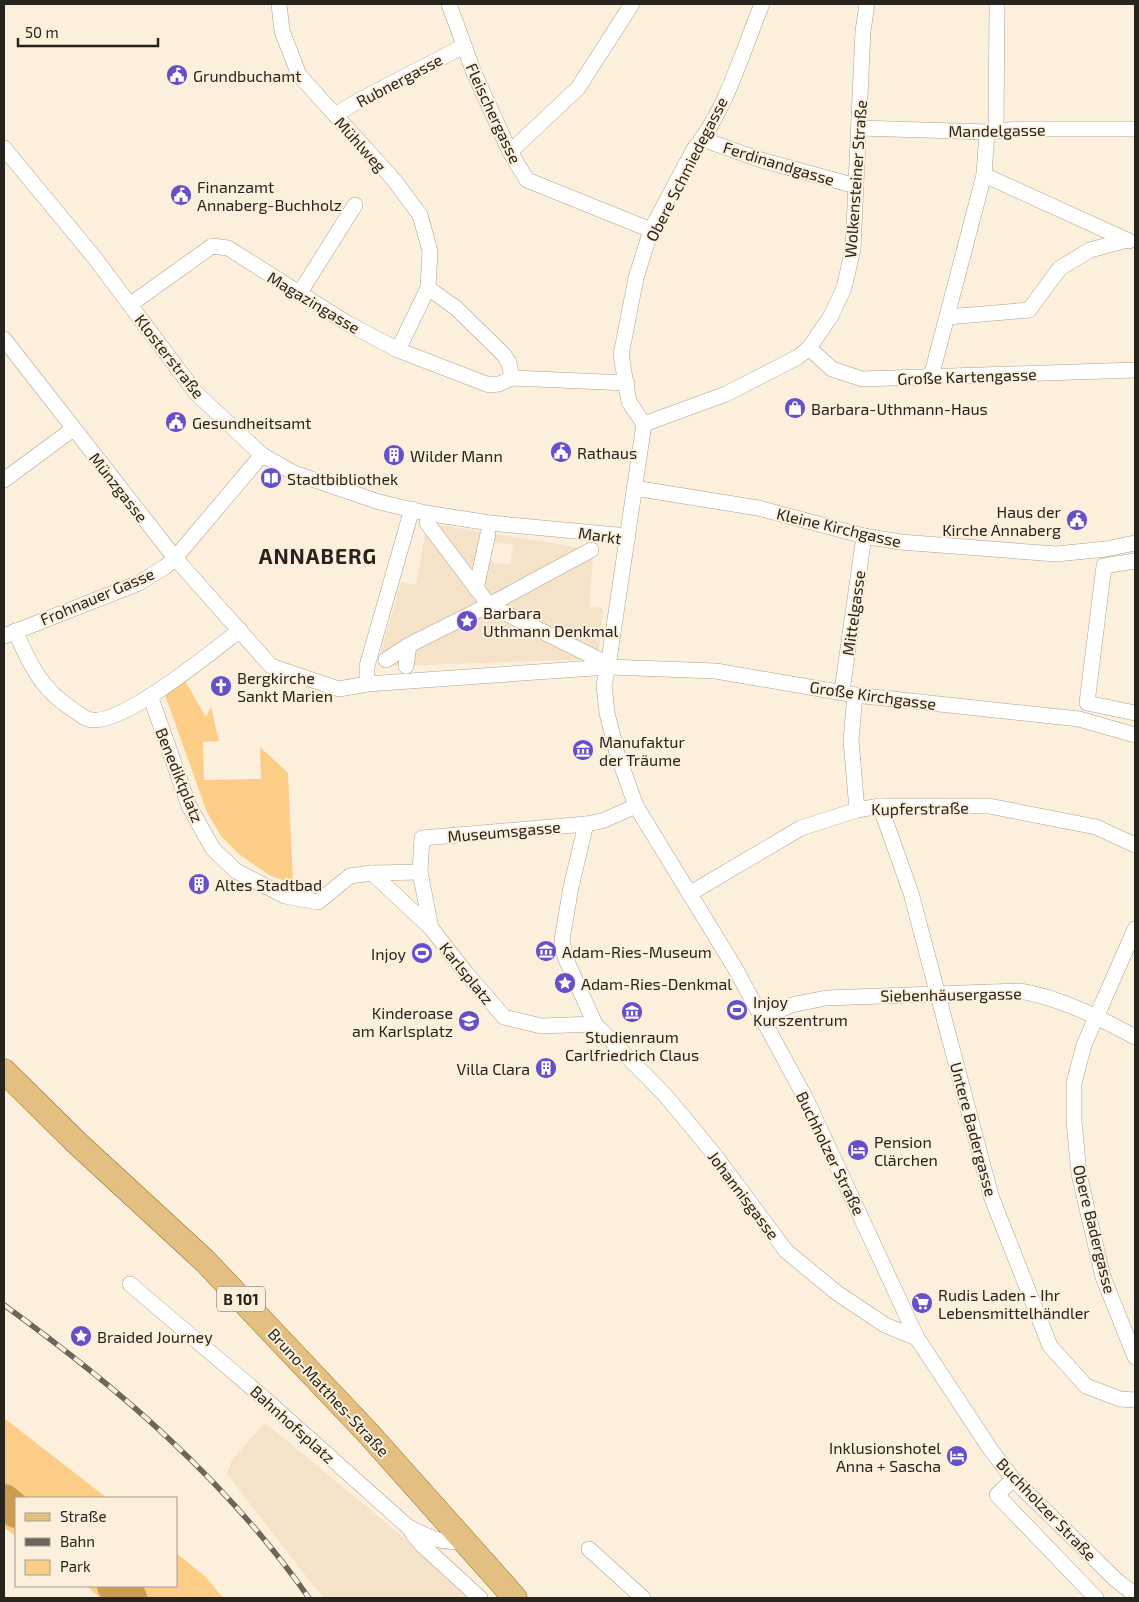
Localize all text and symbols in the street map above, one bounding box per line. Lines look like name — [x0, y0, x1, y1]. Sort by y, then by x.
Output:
scale bar — [18, 15, 158, 47]
text: 50 m — [25, 23, 59, 41]
street label: Rubnergasse — [353, 49, 445, 111]
street label: Fleischergasse — [462, 60, 526, 166]
public building icon: Grundbuchamt — [165, 63, 189, 87]
place label: Grundbuchamt — [193, 66, 301, 85]
street label: Obere Schmiedegasse — [641, 94, 731, 244]
street label: Wolkensteiner Straße — [840, 99, 870, 259]
street label: Mühlweg — [331, 113, 391, 176]
street label: Mandelgasse — [948, 120, 1046, 140]
street label: Ferdinandgasse — [721, 137, 837, 189]
place label: Finanzamt Annaberg-Buchholz — [197, 177, 342, 214]
public building icon: Finanzamt Annaberg-Buchholz — [169, 183, 193, 207]
street label: Magazingasse — [264, 267, 364, 337]
street label: Klosterstraße — [131, 310, 209, 402]
street label: Große Kartengasse — [897, 364, 1037, 388]
shop icon: Barbara-Uthmann-Haus — [783, 396, 807, 420]
place label: Barbara-Uthmann-Haus — [811, 399, 988, 418]
public building icon: Gesundheitsamt — [164, 410, 188, 434]
place label: Gesundheitsamt — [192, 413, 311, 432]
public building icon: Rathaus — [549, 440, 573, 464]
building icon: Wilder Mann — [382, 443, 406, 467]
place label: Rathaus — [577, 443, 637, 462]
place label: Wilder Mann — [410, 446, 503, 465]
street label: Münzgasse — [86, 448, 152, 526]
library icon: Stadtbibliothek — [259, 466, 283, 490]
place label: Stadtbibliothek — [287, 469, 398, 488]
place label: Haus der Kirche Annaberg — [942, 502, 1062, 539]
street label: Kleine Kirchgasse — [775, 503, 903, 551]
public building icon: Haus der Kirche Annaberg — [1065, 508, 1089, 532]
street label: Markt — [577, 523, 623, 547]
district label: ANNABERG — [259, 543, 377, 568]
street label: Frohnauer Gasse — [37, 563, 157, 629]
street label: Mittelgasse — [838, 569, 868, 657]
place label: Barbara Uthmann Denkmal — [483, 603, 618, 640]
place icon: Barbara Uthmann Denkmal — [455, 609, 479, 633]
place label: Bergkirche Sankt Marien — [237, 668, 333, 705]
church icon: Bergkirche Sankt Marien — [209, 674, 233, 698]
street label: Große Kirchgasse — [809, 677, 937, 713]
street label: Benediktplatz — [152, 725, 208, 825]
place label: Manufaktur der Träume — [599, 732, 685, 769]
museum icon: Manufaktur der Träume — [571, 738, 595, 762]
street label: Kupferstraße — [871, 798, 969, 818]
street label: Museumsgasse — [447, 817, 561, 845]
building icon: Altes Stadtbad — [187, 872, 211, 896]
place label: Altes Stadtbad — [215, 875, 322, 894]
street label: Karlsplatz — [436, 938, 498, 1008]
museum icon: Adam-Ries-Museum — [534, 939, 558, 963]
sports icon: Injoy — [410, 941, 434, 965]
place label: Adam-Ries-Museum — [562, 942, 712, 961]
place label: Injoy — [371, 944, 407, 964]
place icon: Adam-Ries-Denkmal — [553, 971, 577, 995]
place label: Adam-Ries-Denkmal — [581, 974, 732, 993]
street label: Siebenhäusergasse — [880, 983, 1022, 1005]
place label: Injoy Kurszentrum — [753, 992, 848, 1029]
sports icon: Injoy Kurszentrum — [725, 998, 749, 1022]
museum icon: Studienraum Carlfriedrich Claus — [620, 1000, 644, 1024]
place label: Kinderoase am Karlsplatz — [352, 1003, 453, 1040]
school or university icon: Kinderoase am Karlsplatz — [457, 1009, 481, 1033]
place label: Studienraum Carlfriedrich Claus — [565, 1027, 699, 1064]
building icon: Villa Clara — [534, 1056, 558, 1080]
place label: Villa Clara — [457, 1059, 530, 1078]
street label: Untere Badergasse — [947, 1060, 1001, 1198]
street label: Buchholzer Straße — [793, 1088, 869, 1218]
place label: Pension Clärchen — [874, 1132, 938, 1169]
hotel icon: Pension Clärchen — [846, 1138, 870, 1162]
street label: Johannisgasse — [705, 1147, 783, 1243]
street label: Obere Badergasse — [1070, 1163, 1120, 1295]
place label: Rudis Laden - Ihr Lebensmittelhändler — [938, 1285, 1090, 1322]
road number: B 101 — [217, 1286, 265, 1312]
supermarket icon: Rudis Laden - Ihr Lebensmittelhändler — [910, 1291, 934, 1315]
place icon: Braided Journey — [69, 1324, 93, 1348]
street label: Bruno-Matthes-Straße — [265, 1324, 393, 1460]
place label: Braided Journey — [97, 1327, 213, 1346]
street label: Bahnhofsplatz — [247, 1381, 339, 1467]
place label: Inklusionshotel Anna + Sascha — [829, 1438, 941, 1475]
hotel icon: Inklusionshotel Anna + Sascha — [945, 1444, 969, 1468]
street label: Buchholzer Straße — [993, 1454, 1101, 1564]
legend — [15, 1497, 178, 1587]
text: Straße — [60, 1507, 106, 1525]
text: Bahn — [60, 1532, 95, 1550]
text: Park — [60, 1557, 91, 1575]

